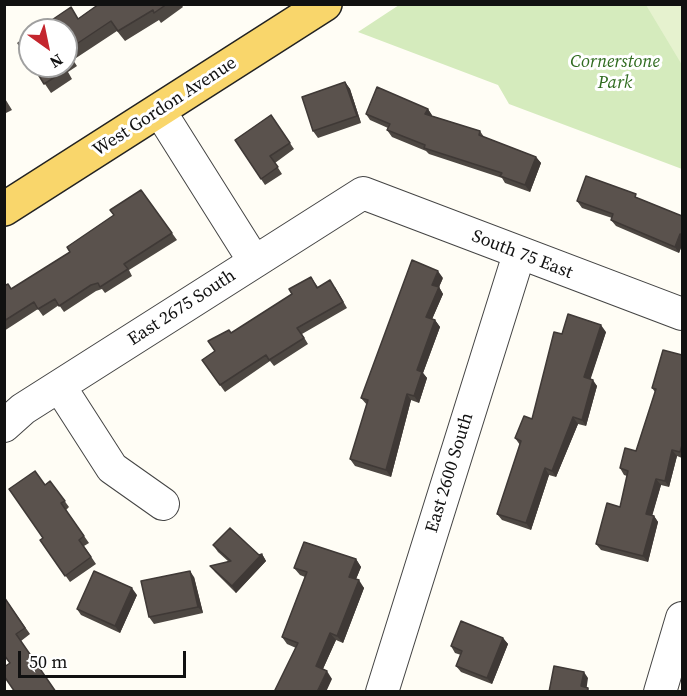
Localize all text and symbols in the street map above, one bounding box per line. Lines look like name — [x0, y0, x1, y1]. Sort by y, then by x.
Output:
north arrow — [18, 18, 78, 78]
text: N — [46, 49, 68, 74]
park label: Cornerstone Park — [570, 51, 660, 94]
street label: West Gordon Avenue — [89, 52, 241, 162]
street label: South 75 East — [469, 226, 575, 284]
street label: East 2675 South — [124, 265, 240, 351]
street label: East 2600 South — [422, 410, 478, 536]
scale bar — [21, 639, 189, 677]
text: 50 m — [29, 649, 67, 674]

